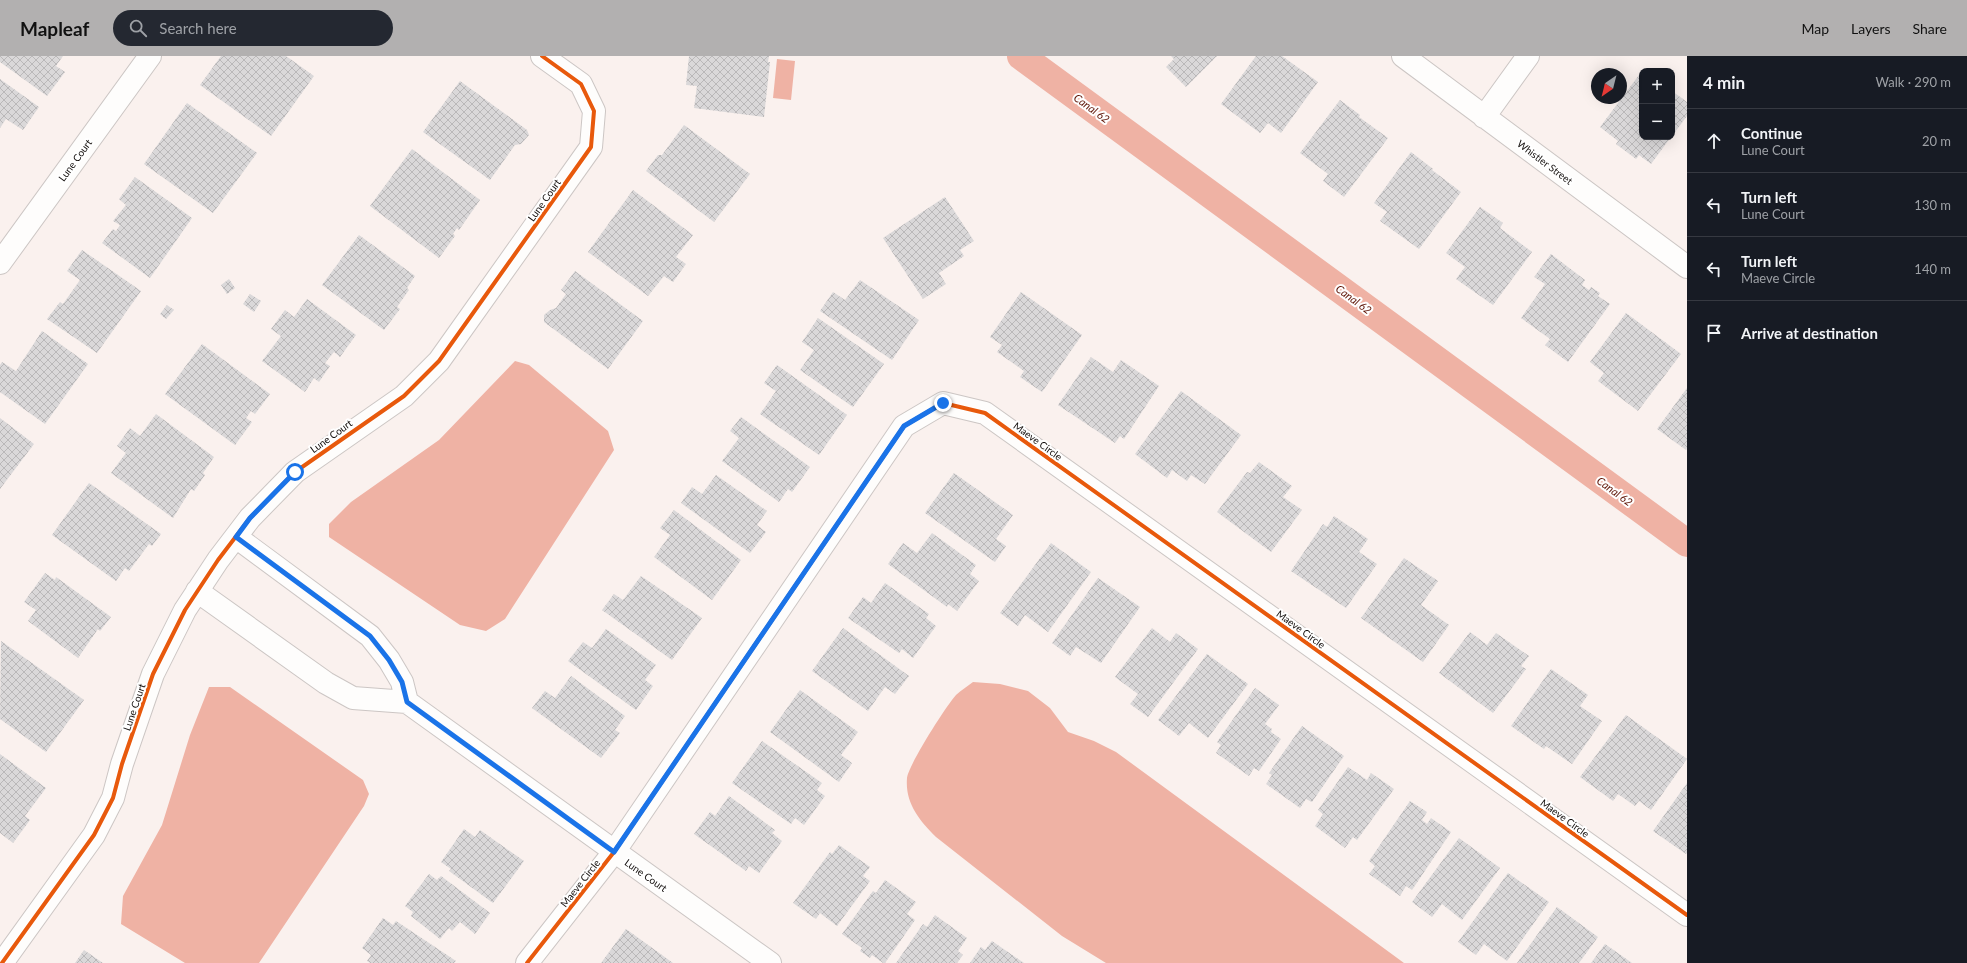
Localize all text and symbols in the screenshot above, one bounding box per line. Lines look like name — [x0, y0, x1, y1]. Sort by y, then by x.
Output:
search box — [113, 10, 393, 46]
text: Mapleaf — [20, 17, 89, 40]
icon: search — [127, 17, 149, 39]
text: Search here — [159, 19, 237, 37]
text: Map — [1801, 20, 1829, 37]
text: Layers — [1851, 20, 1891, 37]
text: Share — [1913, 20, 1947, 37]
north arrow — [1591, 68, 1627, 104]
map controls — [1639, 68, 1675, 140]
button: + — [1639, 68, 1675, 104]
text: 4 min — [1703, 72, 1745, 93]
text: Walk · 290 m — [1875, 74, 1951, 90]
water label: Canal 62 — [1072, 91, 1112, 125]
button: − — [1639, 104, 1675, 140]
text: Continue — [1741, 124, 1802, 142]
icon: ahead — [1703, 130, 1725, 152]
text: 20 m — [1922, 133, 1951, 149]
street label: Lune Court — [56, 136, 94, 183]
street label: Whistler Street — [1515, 137, 1575, 187]
text: Lune Court — [1741, 142, 1805, 158]
street label: Lune Court — [525, 176, 563, 223]
text: Turn left — [1741, 188, 1797, 206]
icon: left — [1703, 194, 1725, 216]
text: 130 m — [1914, 197, 1951, 213]
text: Lune Court — [1741, 206, 1805, 222]
text: Turn left — [1741, 252, 1797, 270]
icon: left — [1703, 258, 1725, 280]
text: 140 m — [1914, 261, 1951, 277]
text: Maeve Circle — [1741, 270, 1815, 286]
water label: Canal 62 — [1334, 282, 1374, 316]
icon: arrive — [1703, 322, 1725, 344]
text: Arrive at destination — [1741, 324, 1878, 342]
route end — [934, 394, 952, 412]
street label: Lune Court — [308, 417, 355, 455]
street label: Maeve Circle — [1011, 419, 1065, 463]
route start — [286, 463, 304, 481]
water label: Canal 62 — [1595, 474, 1635, 508]
street label: Maeve Circle — [1274, 607, 1328, 651]
street label: Lune Court — [120, 682, 148, 732]
street label: Maeve Circle — [1538, 796, 1592, 840]
street label: Lune Court — [623, 856, 670, 894]
street label: Maeve Circle — [558, 857, 602, 909]

